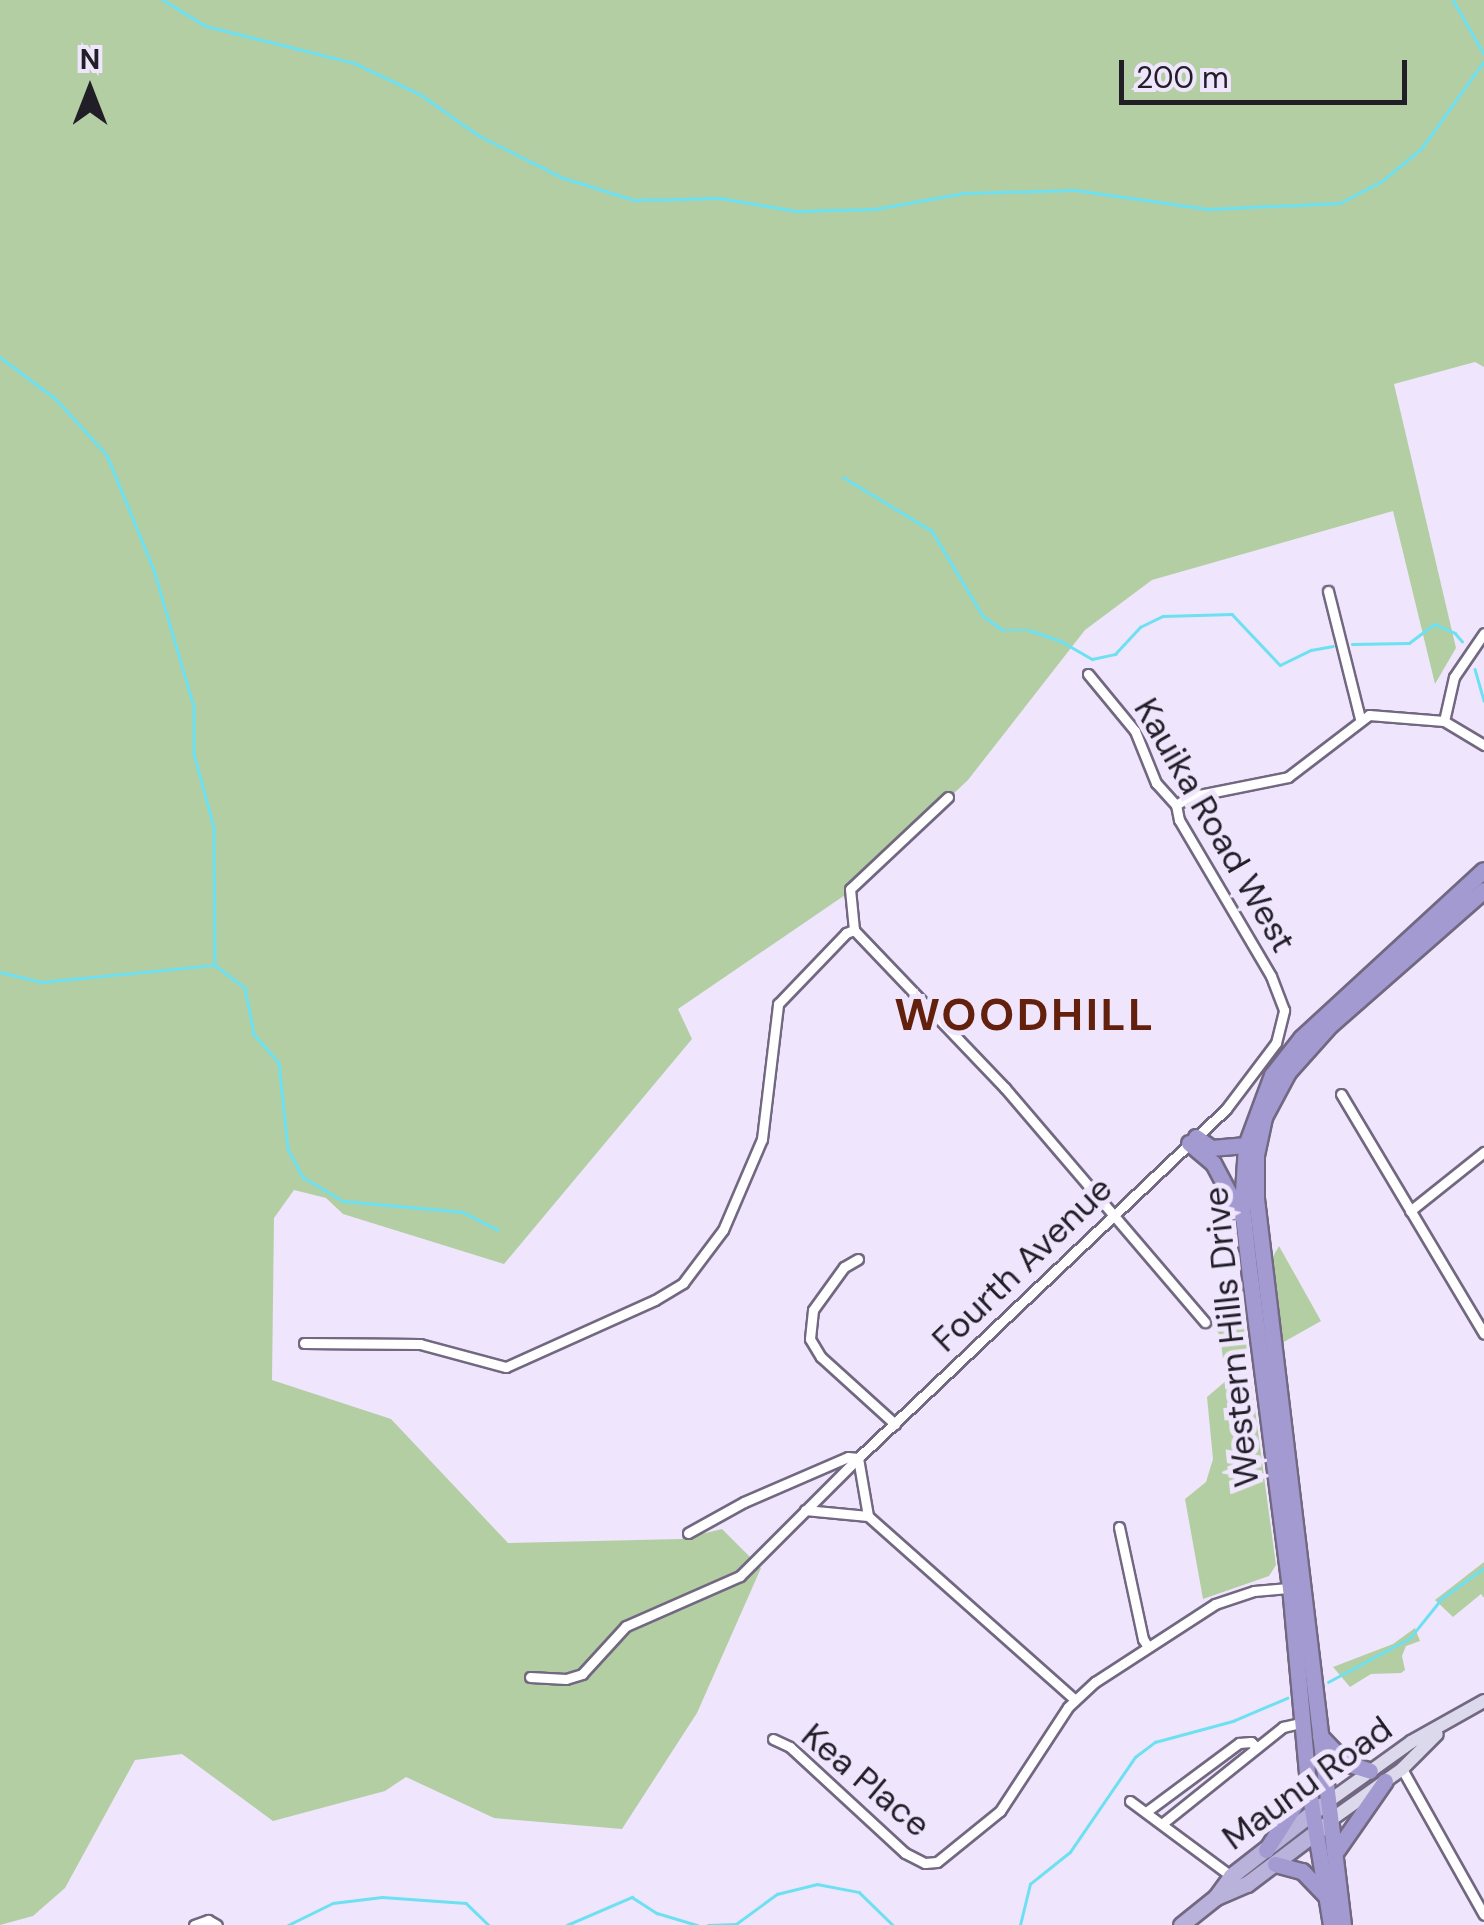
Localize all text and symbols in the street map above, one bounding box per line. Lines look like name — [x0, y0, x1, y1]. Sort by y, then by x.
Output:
north arrow — [40, 40, 140, 140]
scale bar — [1124, 40, 1412, 102]
text: N — [80, 41, 100, 78]
text: 200 m — [1136, 58, 1229, 97]
street label: Kauika Road West — [1125, 691, 1305, 959]
district label: WOODHILL — [894, 988, 1156, 1042]
street label: Fourth Avenue — [923, 1168, 1121, 1360]
street label: Western Hills Drive — [1194, 1185, 1268, 1489]
street label: Maunu Road — [1214, 1707, 1400, 1859]
street label: Kea Place — [793, 1714, 939, 1846]

